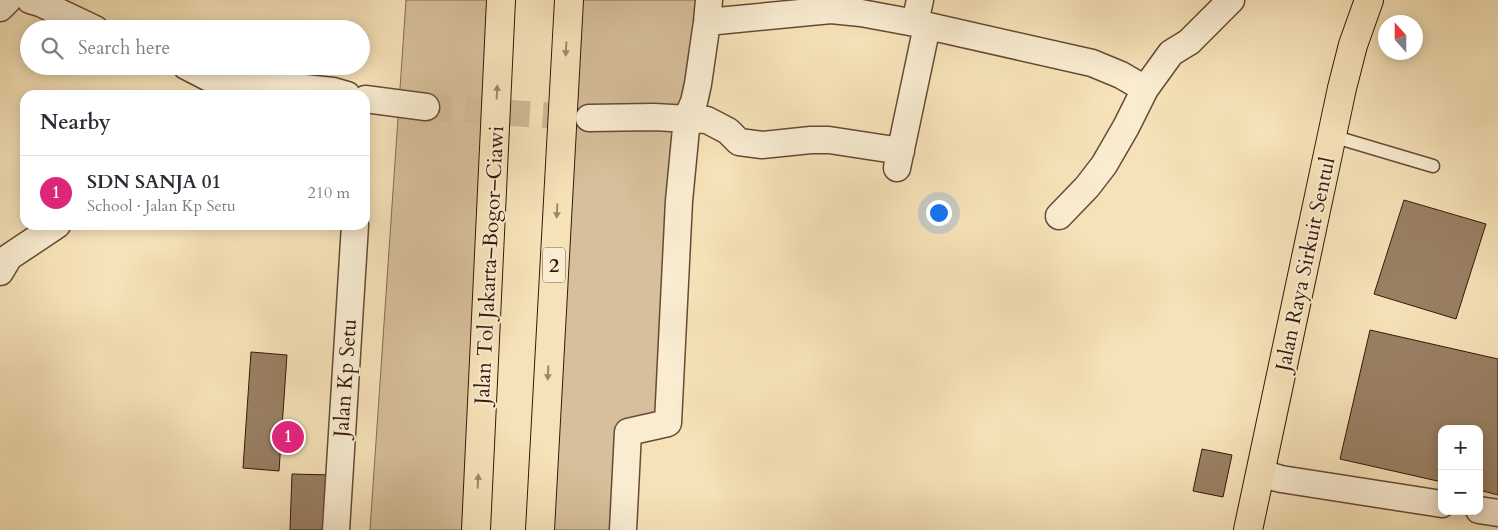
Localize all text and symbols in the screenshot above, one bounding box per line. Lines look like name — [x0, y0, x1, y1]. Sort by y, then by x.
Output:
north arrow — [1378, 15, 1423, 60]
search box — [20, 20, 370, 75]
icon: search — [38, 34, 66, 62]
text: Search here — [78, 35, 170, 61]
one-way arrow — [562, 41, 570, 57]
one-way arrow — [493, 83, 501, 99]
text: Nearby — [40, 108, 111, 137]
street label: Jalan Tol Jakarta–Bogor–Ciawi — [468, 125, 511, 408]
street label: Jalan Raya Sirkuit Sentul — [1268, 154, 1342, 377]
text: SDN SANJA 01 — [87, 169, 221, 195]
text: 1 — [52, 182, 60, 204]
text: 210 m — [308, 182, 350, 204]
text: School · Jalan Kp Setu — [87, 195, 236, 217]
your location — [926, 200, 952, 226]
one-way arrow — [553, 203, 561, 219]
road number: 2 — [543, 248, 565, 282]
street label: Jalan Kp Setu — [327, 318, 364, 441]
one-way arrow — [544, 365, 552, 381]
pin: 1 — [272, 418, 304, 456]
map controls — [1438, 425, 1483, 515]
button: + — [1438, 425, 1483, 470]
button: − — [1438, 470, 1483, 515]
one-way arrow — [475, 473, 483, 489]

